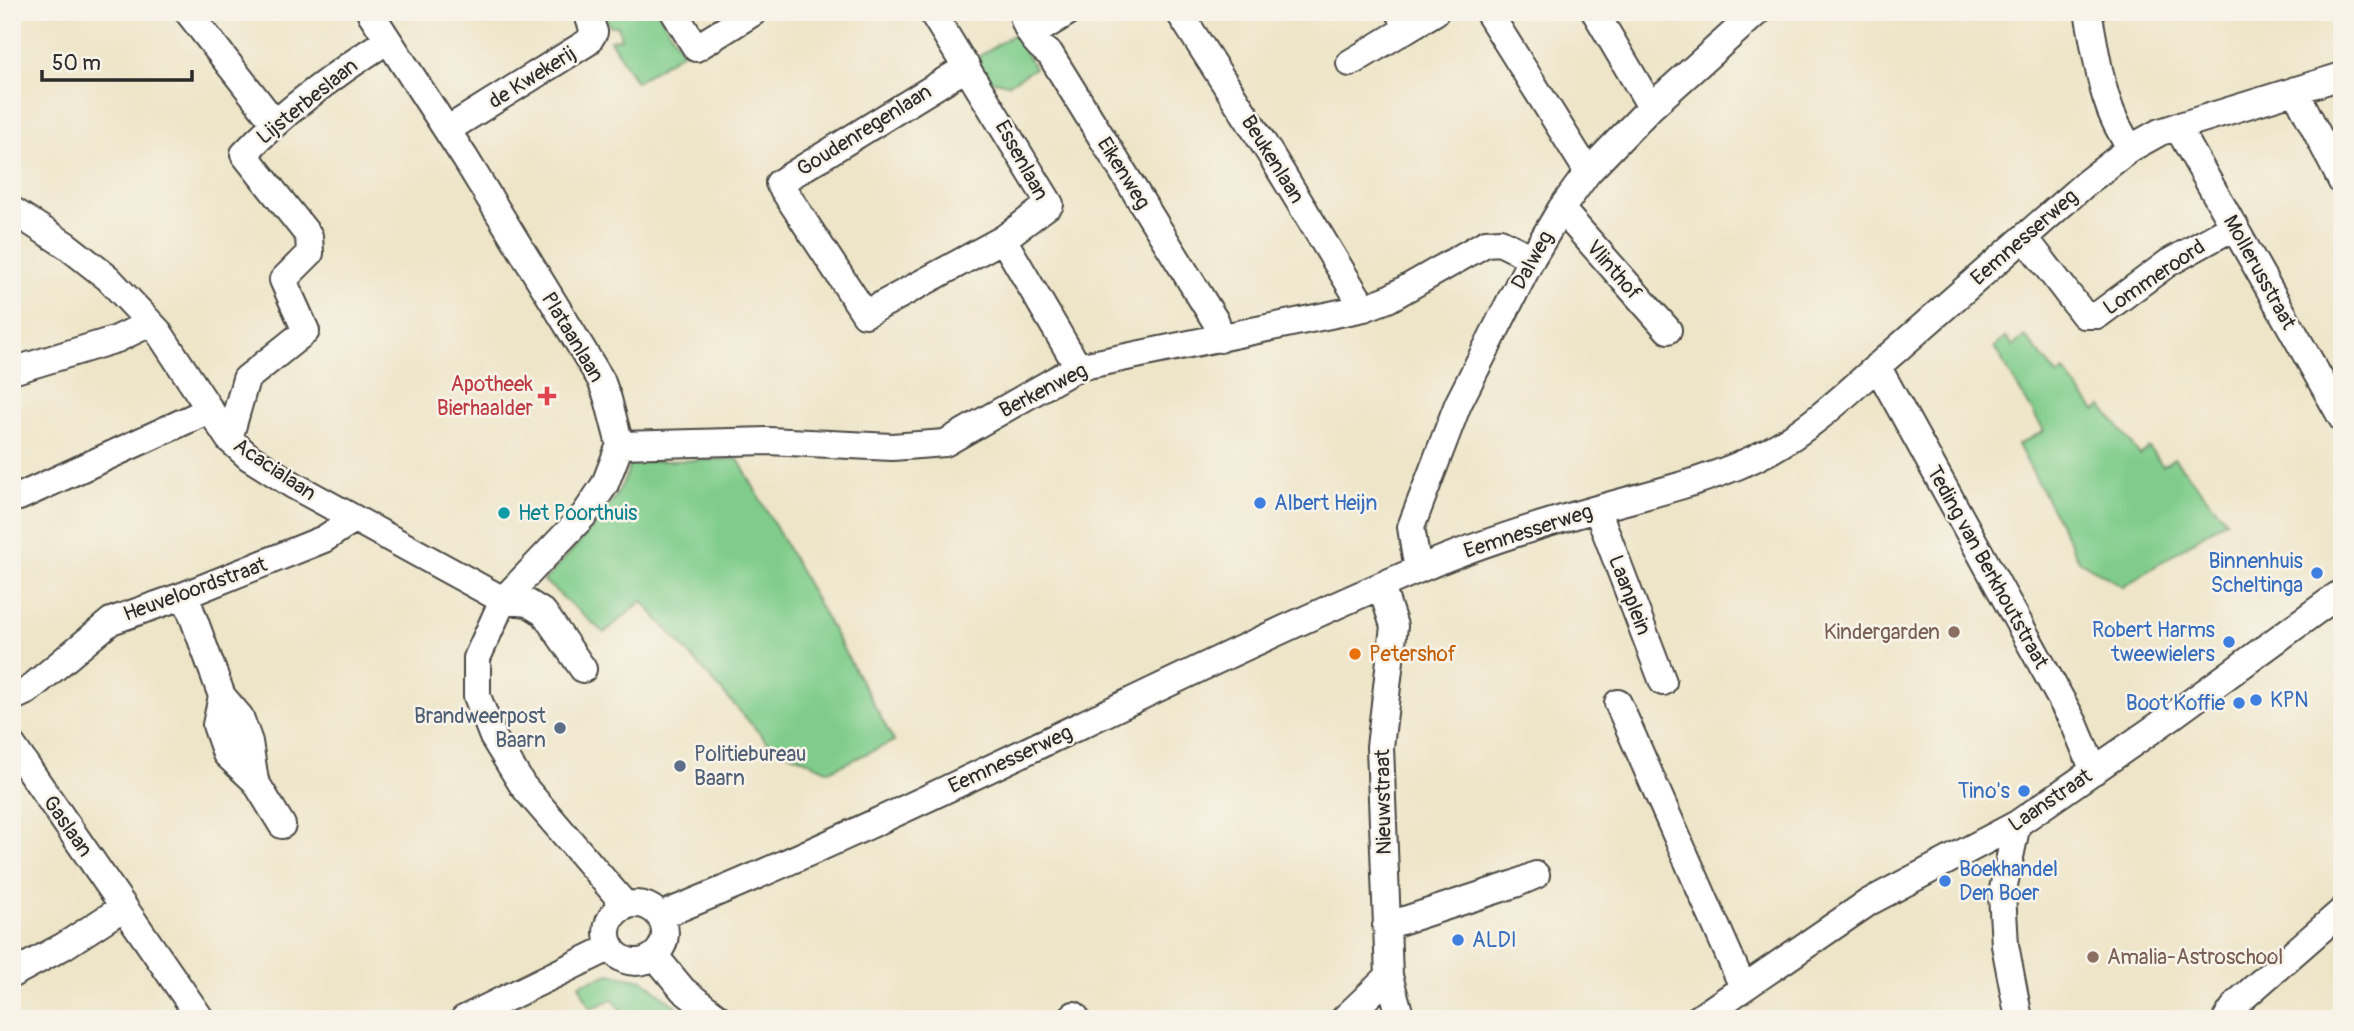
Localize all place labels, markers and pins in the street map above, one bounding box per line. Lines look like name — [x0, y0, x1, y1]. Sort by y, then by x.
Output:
place label: Apotheek Bierhaalder — [437, 371, 534, 422]
marker: Apotheek Bierhaalder — [539, 388, 555, 404]
place label: Albert Heijn — [1274, 490, 1378, 517]
marker: Albert Heijn — [1252, 495, 1268, 511]
place label: Het Poorthuis — [518, 500, 638, 527]
marker: Het Poorthuis — [496, 505, 512, 521]
place label: Binnenhuis Scheltinga — [2208, 548, 2304, 599]
marker: Binnenhuis Scheltinga — [2309, 565, 2325, 581]
place label: Robert Harms tweewielers — [2092, 617, 2216, 668]
place label: Kindergarden — [1824, 619, 1940, 646]
marker: Kindergarden — [1946, 624, 1962, 640]
marker: Robert Harms tweewielers — [2221, 634, 2237, 650]
place label: Petershof — [1369, 641, 1457, 668]
marker: Petershof — [1347, 646, 1363, 662]
place label: KPN — [2270, 687, 2308, 714]
place label: Boot Koffie — [2126, 690, 2226, 717]
marker: KPN — [2248, 692, 2264, 708]
marker: Boot Koffie — [2231, 695, 2247, 711]
place label: Brandweerpost Baarn — [414, 703, 547, 754]
marker: Brandweerpost Baarn — [552, 720, 568, 736]
place label: Politiebureau Baarn — [694, 741, 806, 792]
marker: Politiebureau Baarn — [672, 758, 688, 774]
place label: Tino's — [1958, 778, 2011, 805]
marker: Tino's — [2016, 783, 2032, 799]
place label: Boekhandel Den Boer — [1959, 856, 2058, 907]
marker: Boekhandel Den Boer — [1937, 873, 1953, 889]
place label: ALDI — [1472, 927, 1517, 954]
marker: ALDI — [1450, 932, 1466, 948]
place label: Amalia-Astroschool — [2107, 944, 2283, 971]
marker: Amalia-Astroschool — [2085, 949, 2101, 965]

